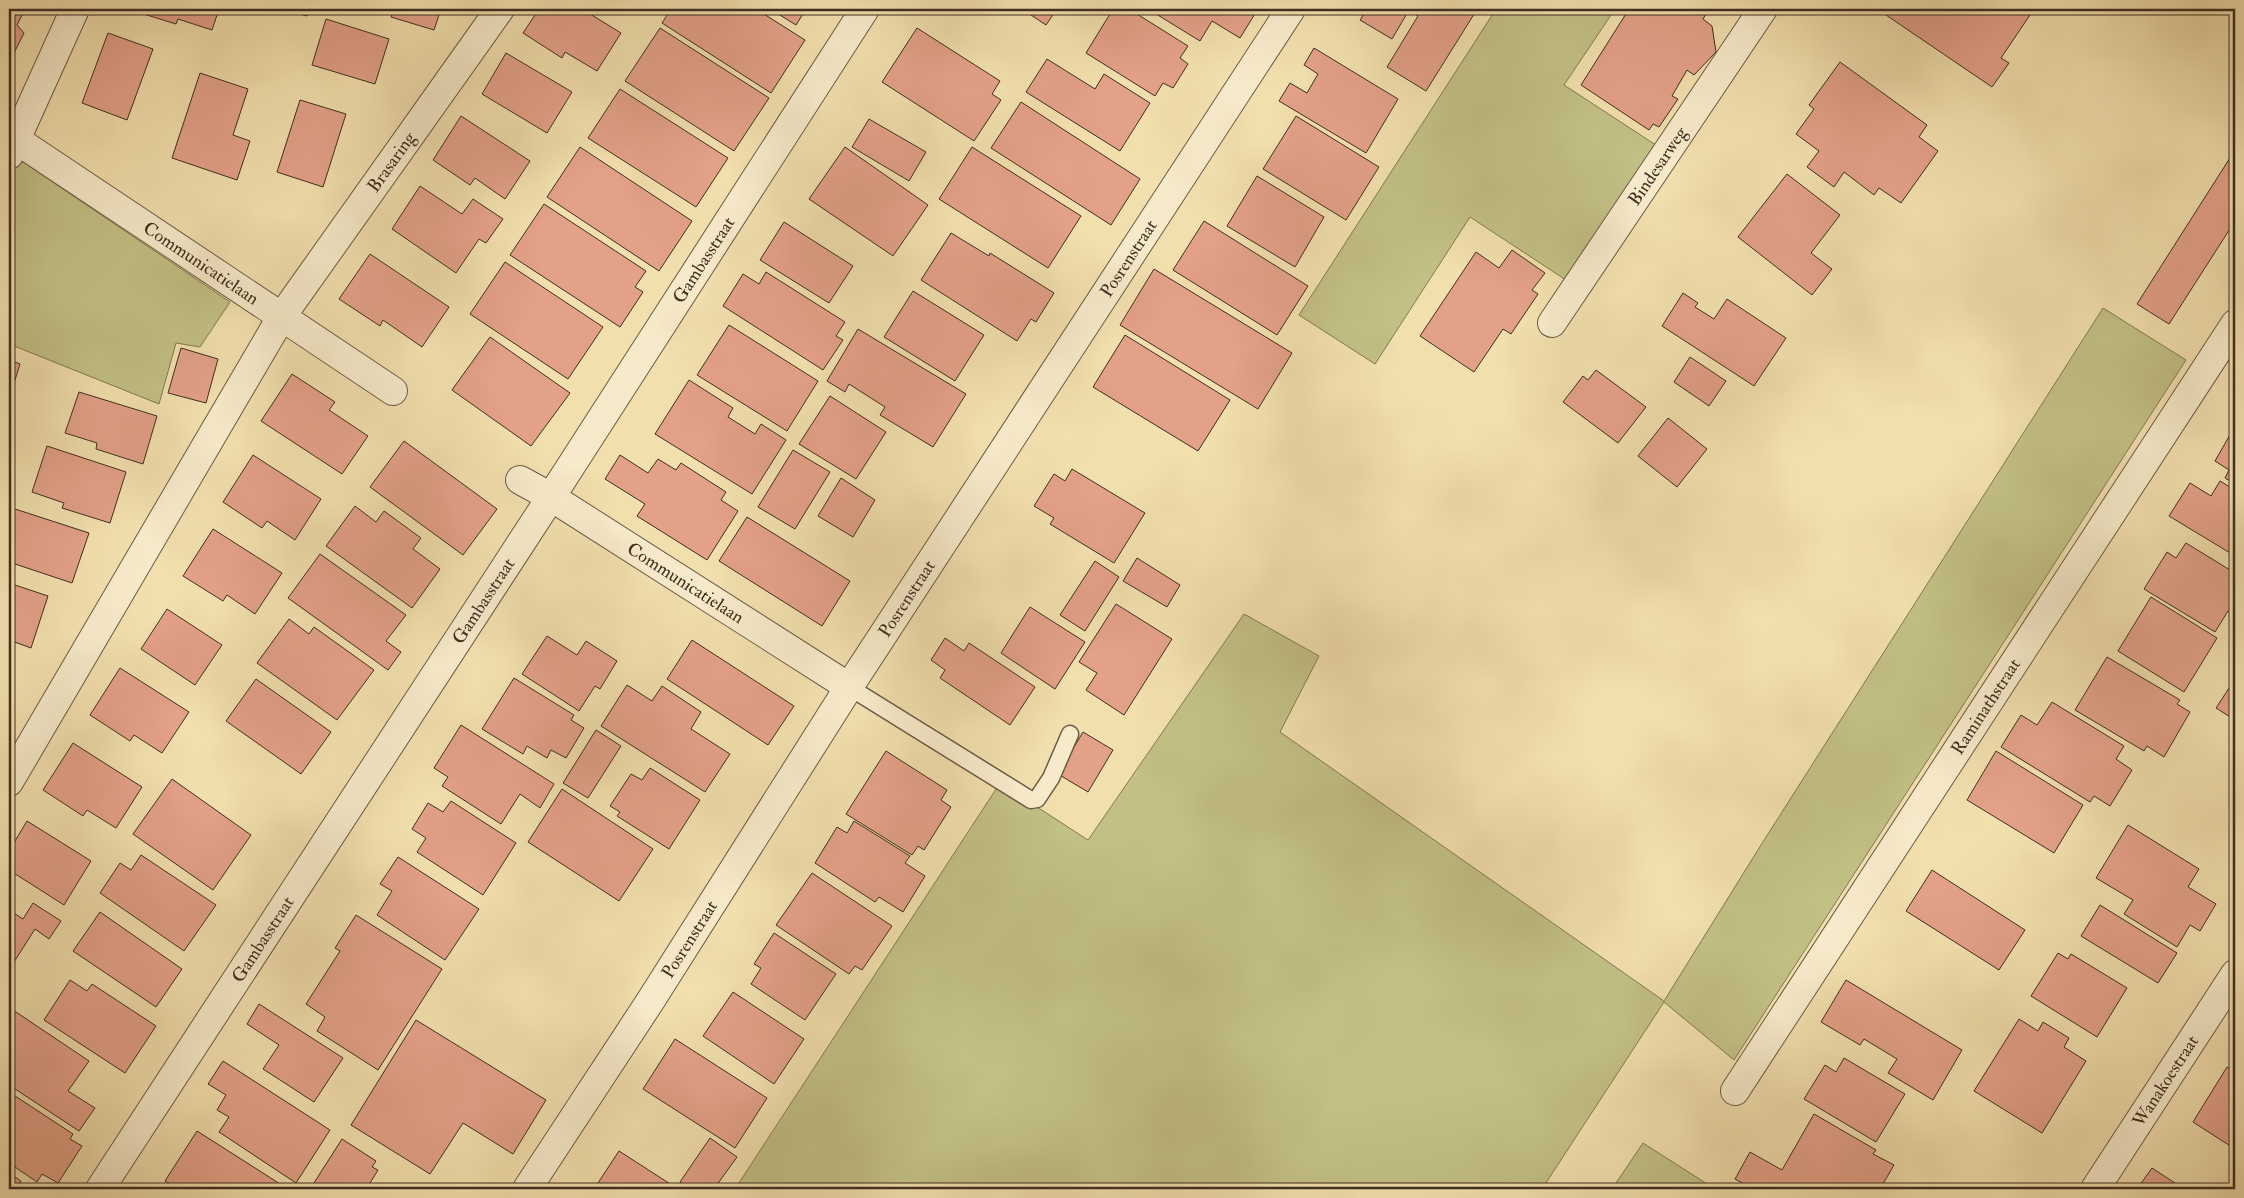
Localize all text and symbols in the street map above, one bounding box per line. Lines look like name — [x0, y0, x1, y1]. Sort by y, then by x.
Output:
street label: Bindesarweg — [1623, 121, 1693, 210]
street label: Brasaring — [362, 126, 421, 197]
street label: Gambasstraat — [667, 212, 740, 307]
street label: Posrenstraat — [1095, 215, 1162, 301]
street label: Communicatielaan — [139, 216, 264, 310]
street label: Communicatielaan — [623, 537, 748, 629]
street label: Gambasstraat — [447, 553, 520, 648]
street label: Posrenstraat — [873, 555, 940, 642]
street label: Raminathstraat — [1946, 654, 2026, 759]
street label: Gambasstraat — [226, 892, 299, 987]
street label: Posrenstraat — [656, 896, 723, 982]
street label: Wanakoestraat — [2127, 1031, 2204, 1132]

